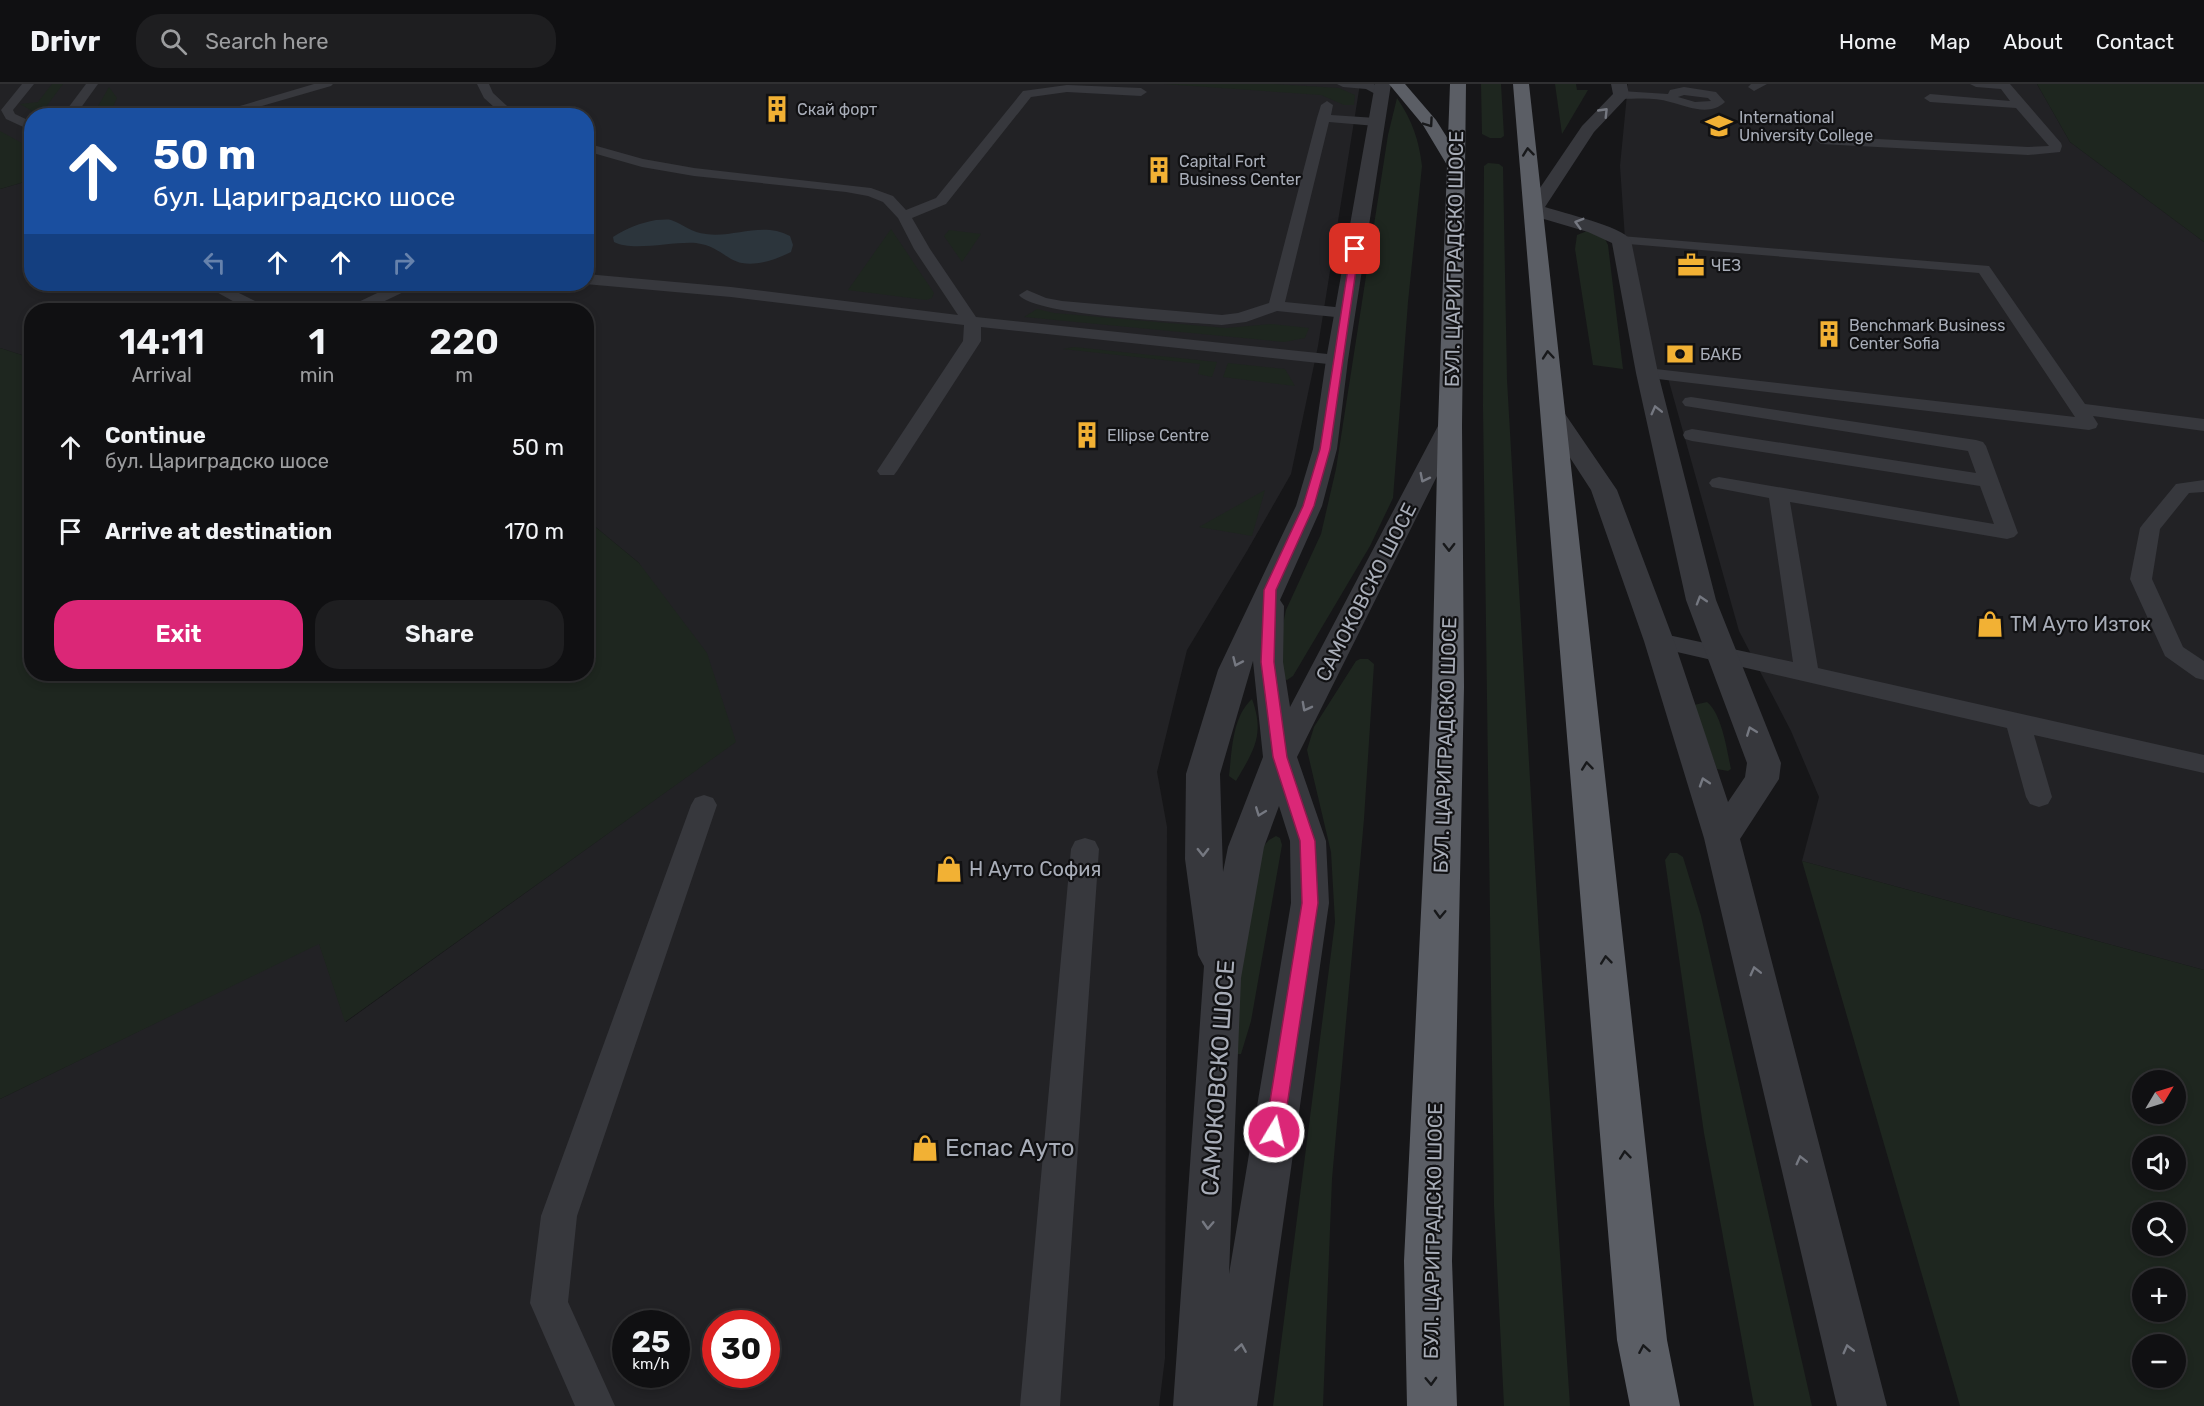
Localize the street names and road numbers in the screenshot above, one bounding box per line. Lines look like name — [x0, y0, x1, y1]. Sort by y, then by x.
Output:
street label: БУЛ. ЦАРИГРАДСКО ШОСЕ — [1440, 131, 1468, 387]
street label: САМОКОВСКО ШОСЕ — [1311, 499, 1421, 685]
street label: БУЛ. ЦАРИГРАДСКО ШОСЕ — [1429, 616, 1461, 874]
street label: САМОКОВСКО ШОСЕ — [1196, 959, 1240, 1197]
street label: БУЛ. ЦАРИГРАДСКО ШОСЕ — [1419, 1103, 1447, 1359]

